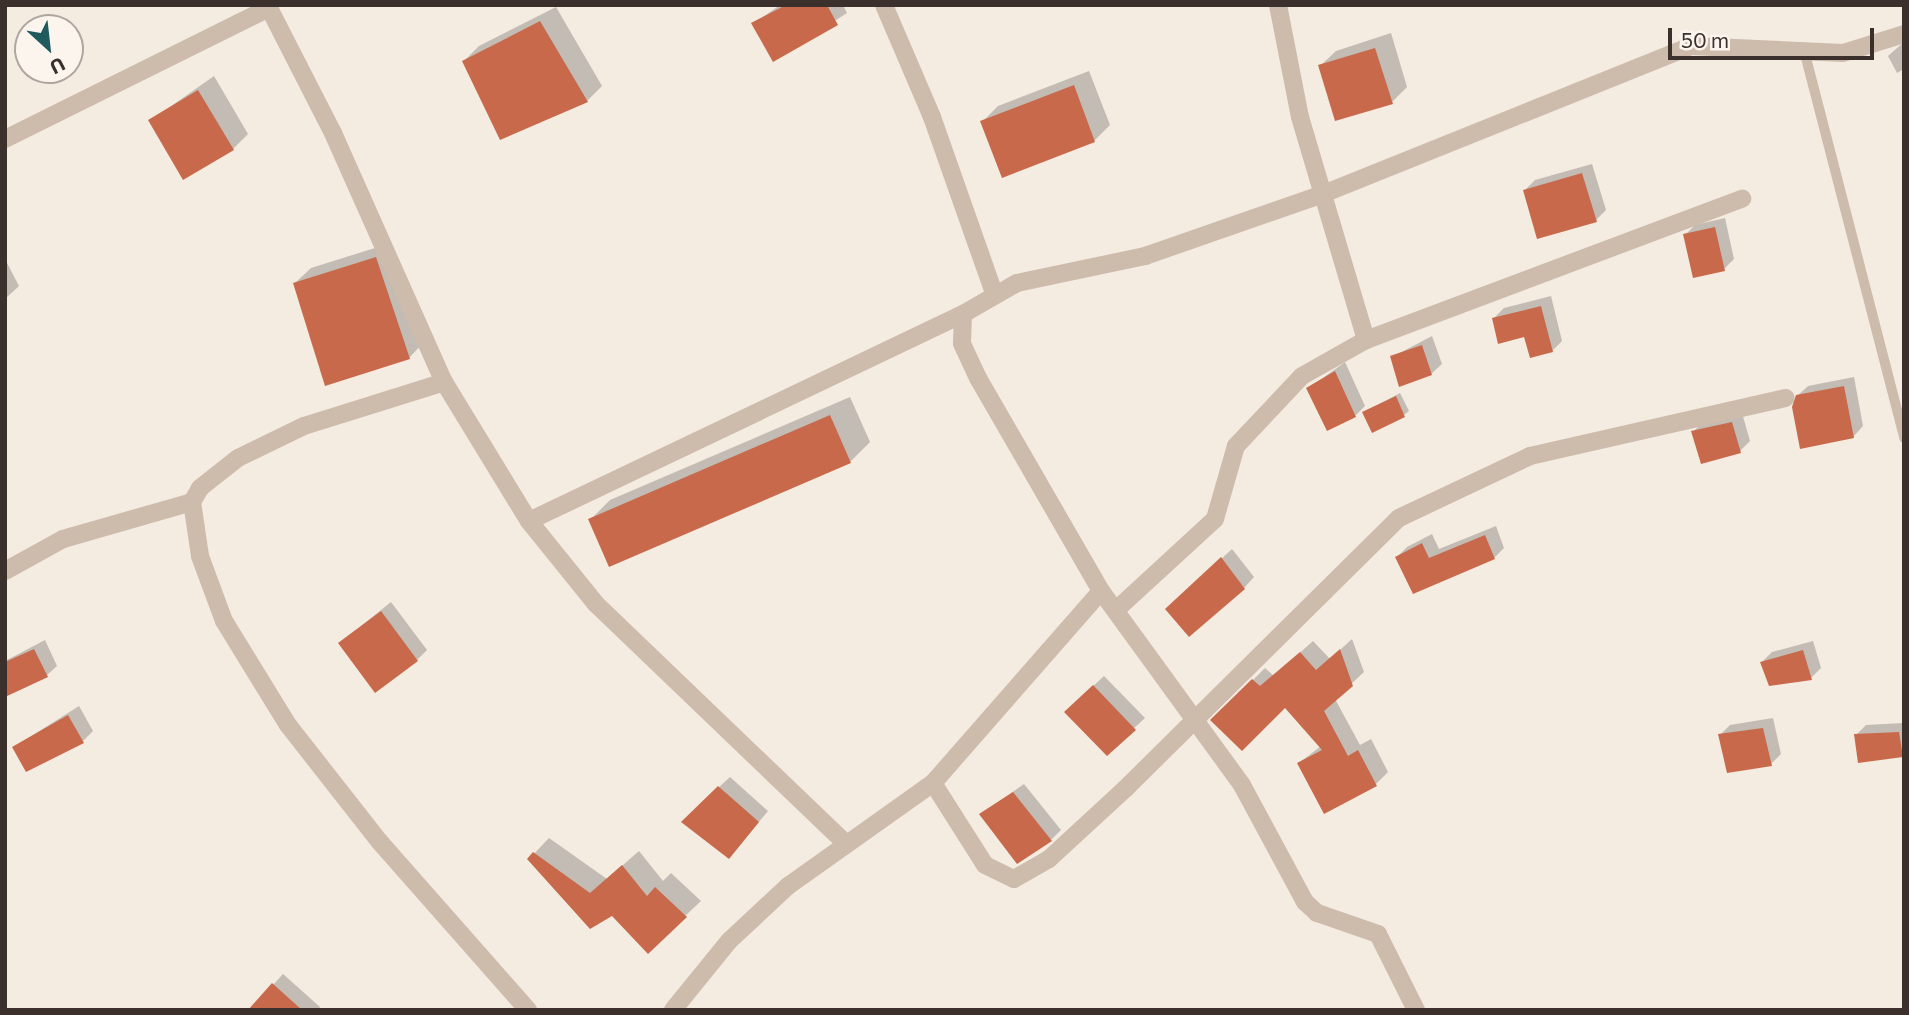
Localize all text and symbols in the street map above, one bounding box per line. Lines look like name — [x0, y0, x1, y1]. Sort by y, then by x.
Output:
north arrow — [14, 14, 84, 84]
scale bar — [1671, 14, 1878, 58]
text: 50 m — [1681, 27, 1729, 52]
text: U — [46, 53, 69, 80]

